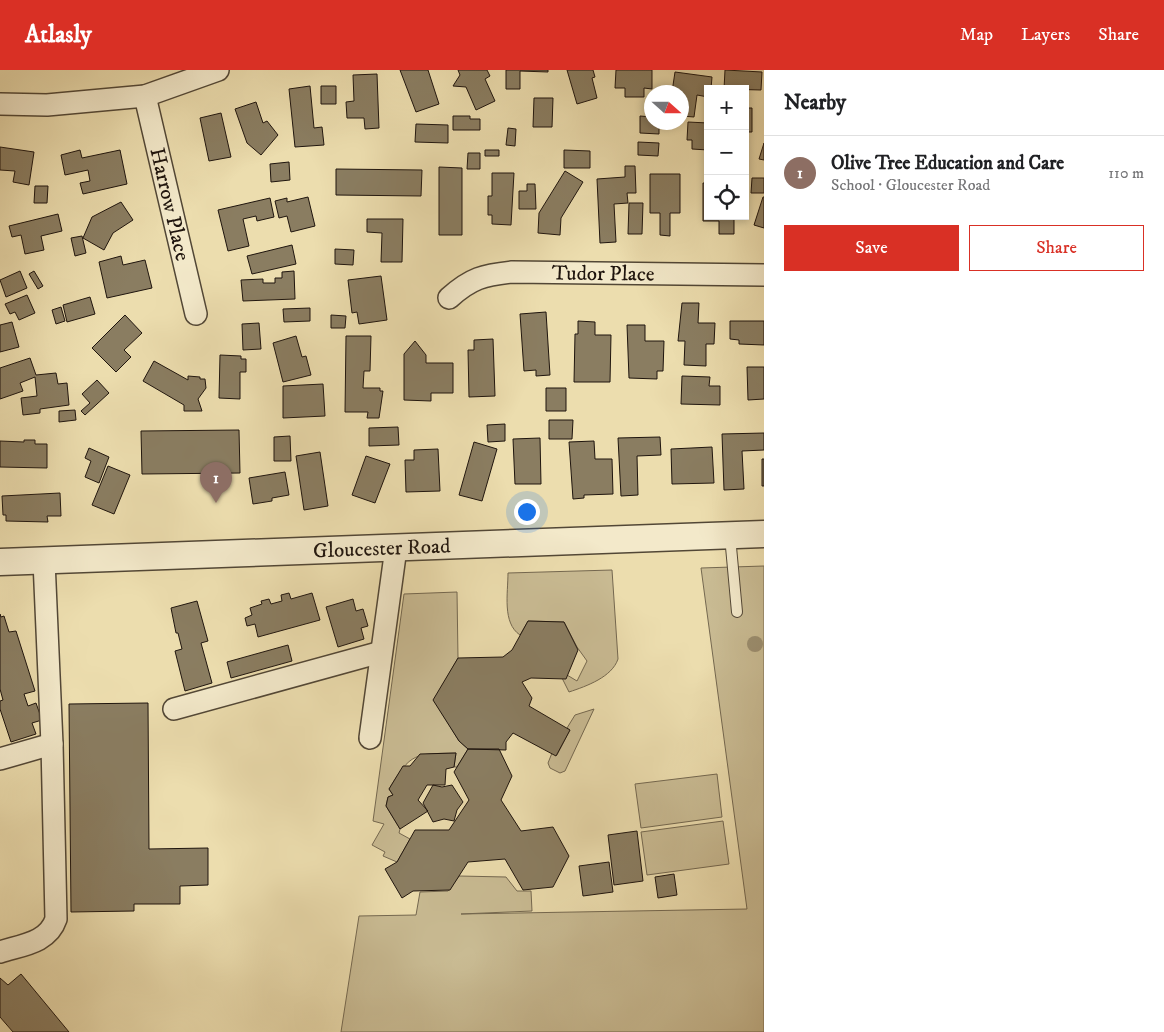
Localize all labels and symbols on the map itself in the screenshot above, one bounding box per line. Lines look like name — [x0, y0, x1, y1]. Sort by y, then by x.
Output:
north arrow — [644, 85, 689, 130]
street label: Harrow Place — [144, 145, 195, 264]
street label: Tudor Place — [552, 260, 655, 288]
pin: 1 — [200, 462, 232, 503]
your location — [514, 499, 540, 525]
street label: Gloucester Road — [313, 533, 451, 565]

